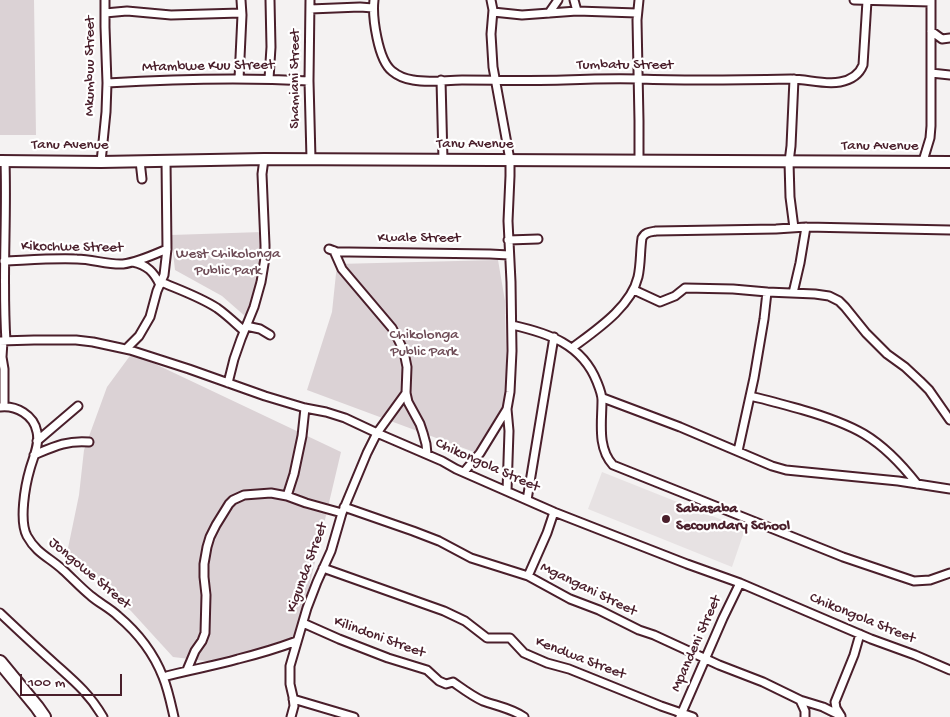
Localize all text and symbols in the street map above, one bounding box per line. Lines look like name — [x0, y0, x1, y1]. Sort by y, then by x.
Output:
street label: Mkumbuu Street — [82, 16, 100, 116]
street label: Shamiani Street — [287, 29, 305, 129]
street label: Mtambwe Kuu Street — [142, 57, 274, 77]
street label: Tumbatu Street — [577, 57, 673, 75]
street label: Tanu Avenue — [437, 136, 513, 154]
street label: Tanu Avenue — [32, 137, 108, 155]
street label: Tanu Avenue — [842, 138, 918, 156]
street label: Kwale Street — [378, 230, 460, 248]
street label: Kikochwe Street — [21, 238, 123, 258]
park label: West Chikolonga Public Park — [176, 246, 280, 281]
park label: Chikolonga Public Park — [390, 327, 458, 362]
street label: Chikongola Street — [432, 435, 542, 497]
place label: Sabasaba Secoundary School — [676, 501, 790, 536]
marker: Sabasaba Secoundary School — [660, 513, 672, 525]
street label: Kigunda Street — [283, 520, 333, 616]
street label: Jongowe Street — [44, 534, 134, 614]
street label: Mgangani Street — [537, 559, 639, 621]
street label: Chikongola Street — [806, 590, 918, 648]
street label: Mpandeni Street — [668, 593, 726, 695]
street label: Kilindoni Street — [331, 613, 427, 663]
street label: Kendwa Street — [532, 634, 628, 684]
scale bar — [22, 664, 125, 696]
text: 100 m — [28, 674, 65, 692]

